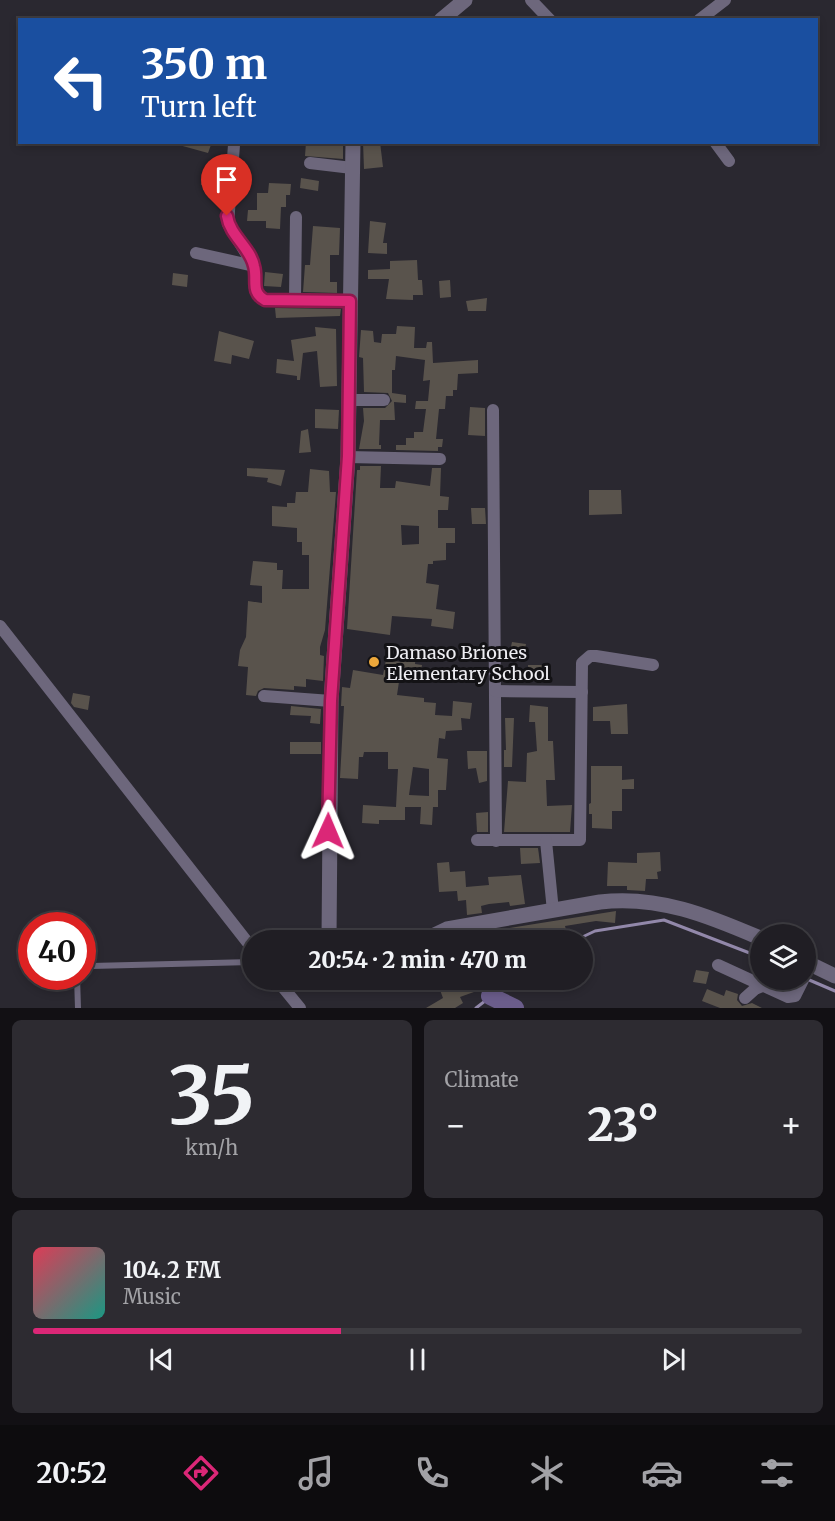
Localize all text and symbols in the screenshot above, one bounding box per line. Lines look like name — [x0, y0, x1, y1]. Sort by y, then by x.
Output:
text: 350 m — [141, 38, 267, 90]
icon: left — [42, 42, 120, 120]
text: Turn left — [141, 90, 256, 124]
pin — [201, 154, 252, 216]
icon: arrive — [210, 163, 243, 196]
place label: Damaso Briones Elementary School — [386, 641, 550, 685]
marker: Damaso Briones Elementary School — [367, 655, 381, 669]
position arrow — [296, 799, 360, 863]
speed limit sign: 40 — [18, 912, 96, 990]
map controls — [750, 924, 816, 990]
button: layers — [750, 924, 816, 990]
text: 20:54 · 2 min · 470 m — [309, 946, 526, 974]
text: 35 — [168, 1047, 255, 1145]
text: Climate — [445, 1067, 519, 1092]
text: 23° — [587, 1097, 659, 1153]
text: − — [445, 1105, 467, 1146]
text: + — [780, 1105, 802, 1146]
text: km/h — [185, 1135, 238, 1160]
text: 104.2 FM — [123, 1256, 221, 1284]
text: Music — [123, 1284, 181, 1309]
icon: previous — [145, 1343, 178, 1376]
icon: pause — [401, 1343, 434, 1376]
icon: next — [657, 1343, 690, 1376]
icon: directions — [180, 1452, 222, 1494]
icon: music — [295, 1452, 337, 1494]
icon: phone — [411, 1452, 453, 1494]
icon: climate — [526, 1452, 568, 1494]
icon: car — [641, 1452, 683, 1494]
icon: filters — [756, 1452, 798, 1494]
text: 20:52 — [37, 1456, 107, 1490]

